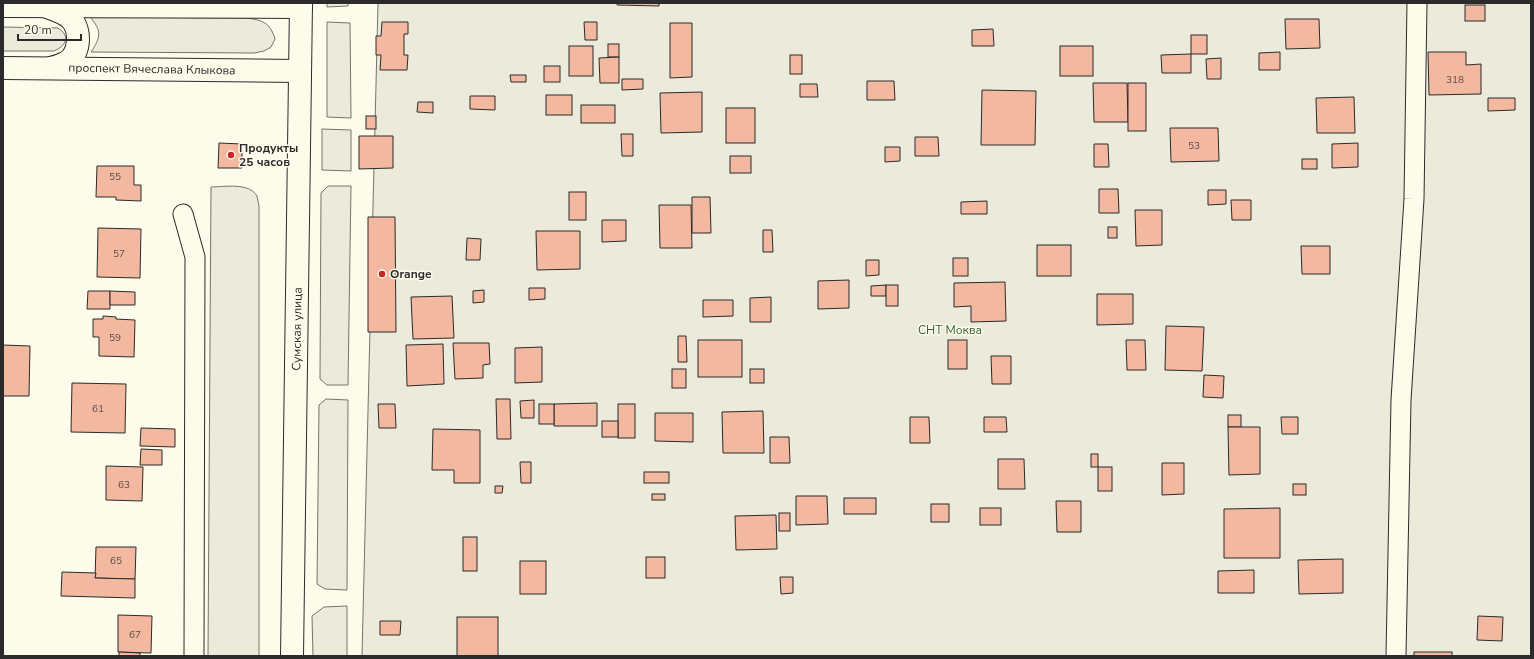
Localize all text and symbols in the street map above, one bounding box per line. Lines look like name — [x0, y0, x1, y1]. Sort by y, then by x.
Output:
scale bar — [18, 16, 81, 42]
text: 20 m — [24, 22, 52, 38]
street label: проспект Вячеслава Клыкова — [68, 60, 236, 78]
house number: 318 — [1446, 73, 1464, 87]
house number: 53 — [1188, 139, 1200, 153]
place label: Продукты 25 часов — [239, 140, 298, 170]
marker: Продукты 25 часов — [226, 150, 236, 160]
house number: 55 — [109, 170, 121, 184]
house number: 57 — [113, 247, 125, 261]
place label: Orange — [390, 266, 432, 282]
marker: Orange — [377, 269, 387, 279]
street label: Сумская улица — [288, 287, 306, 371]
park label: СНТ Моква — [918, 322, 982, 338]
house number: 59 — [109, 331, 121, 345]
house number: 61 — [92, 402, 104, 416]
house number: 63 — [118, 478, 130, 492]
house number: 65 — [110, 554, 122, 568]
house number: 67 — [129, 628, 141, 642]

